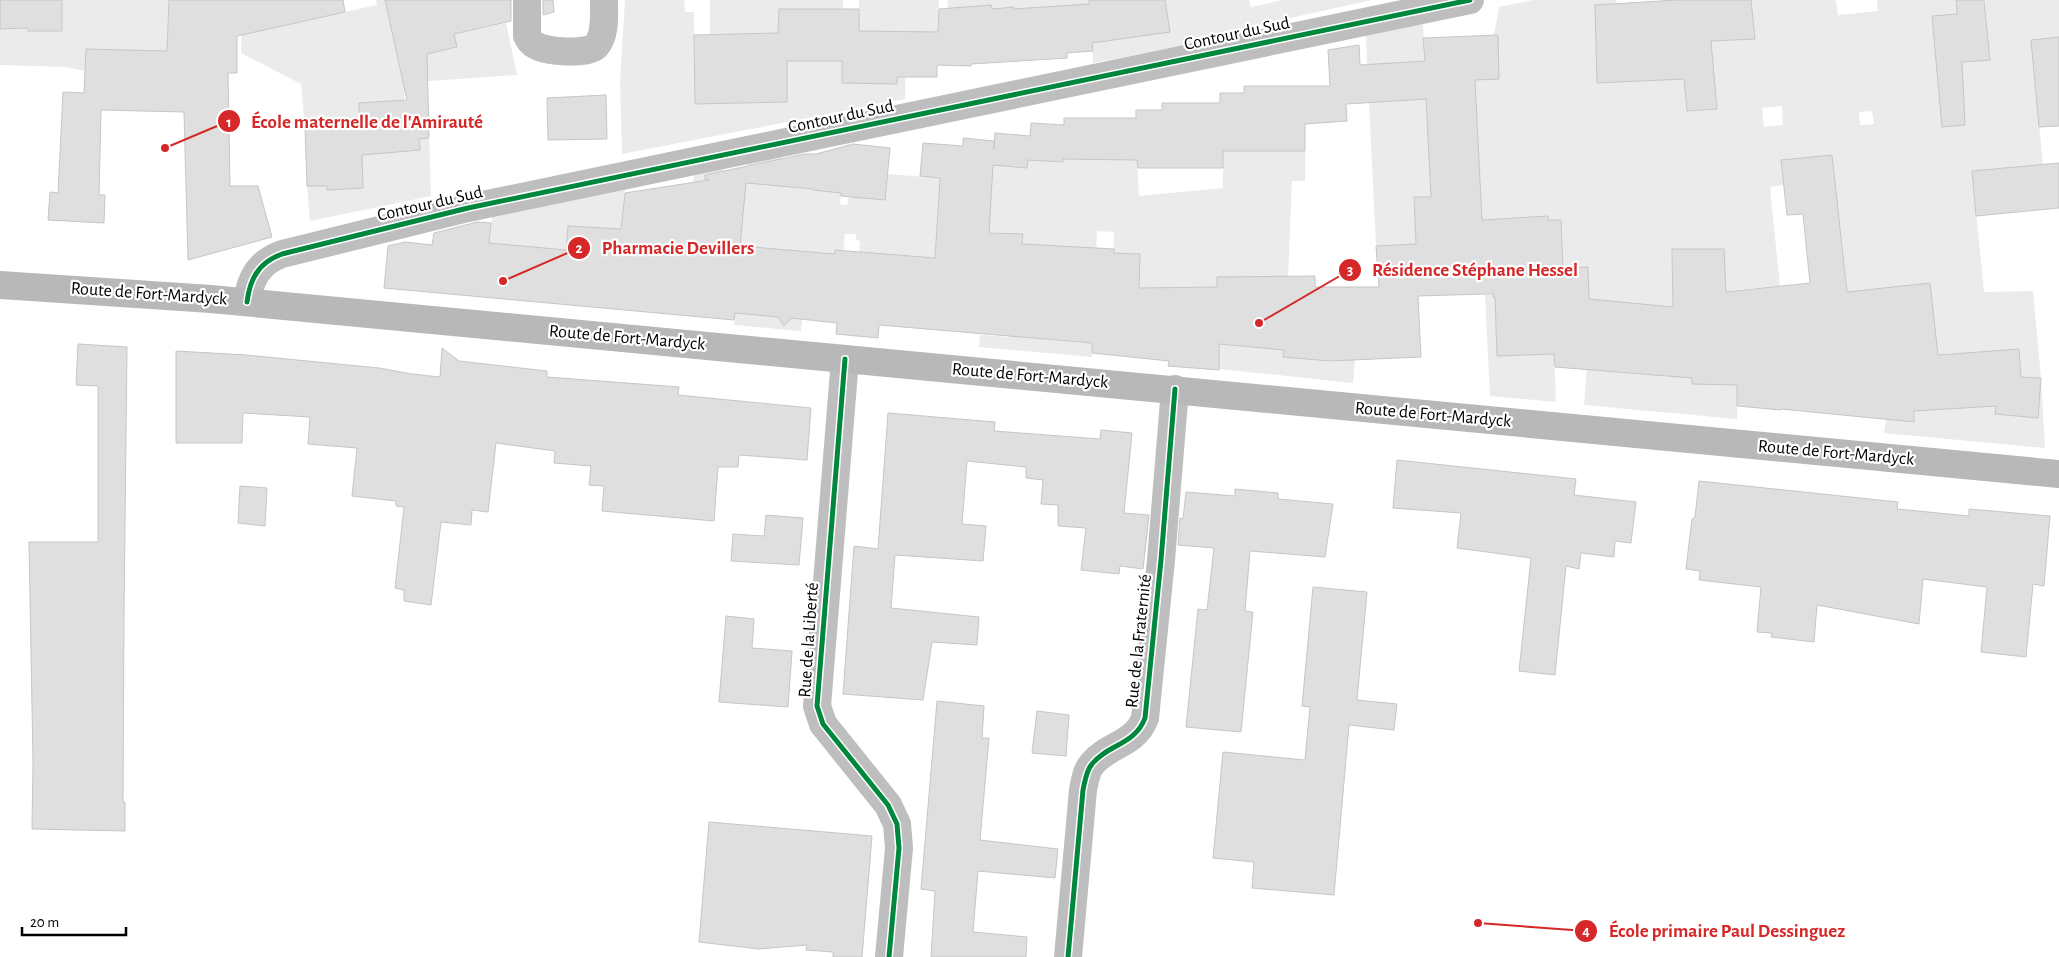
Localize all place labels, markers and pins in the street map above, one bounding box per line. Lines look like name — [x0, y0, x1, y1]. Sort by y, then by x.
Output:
callout: École maternelle de l'Amirauté — [216, 104, 494, 138]
callout: Pharmacie Devillers — [566, 231, 764, 265]
callout: Résidence Stéphane Hessel — [1338, 253, 1588, 287]
callout: École primaire Paul Dessinguez — [1574, 914, 1855, 948]

